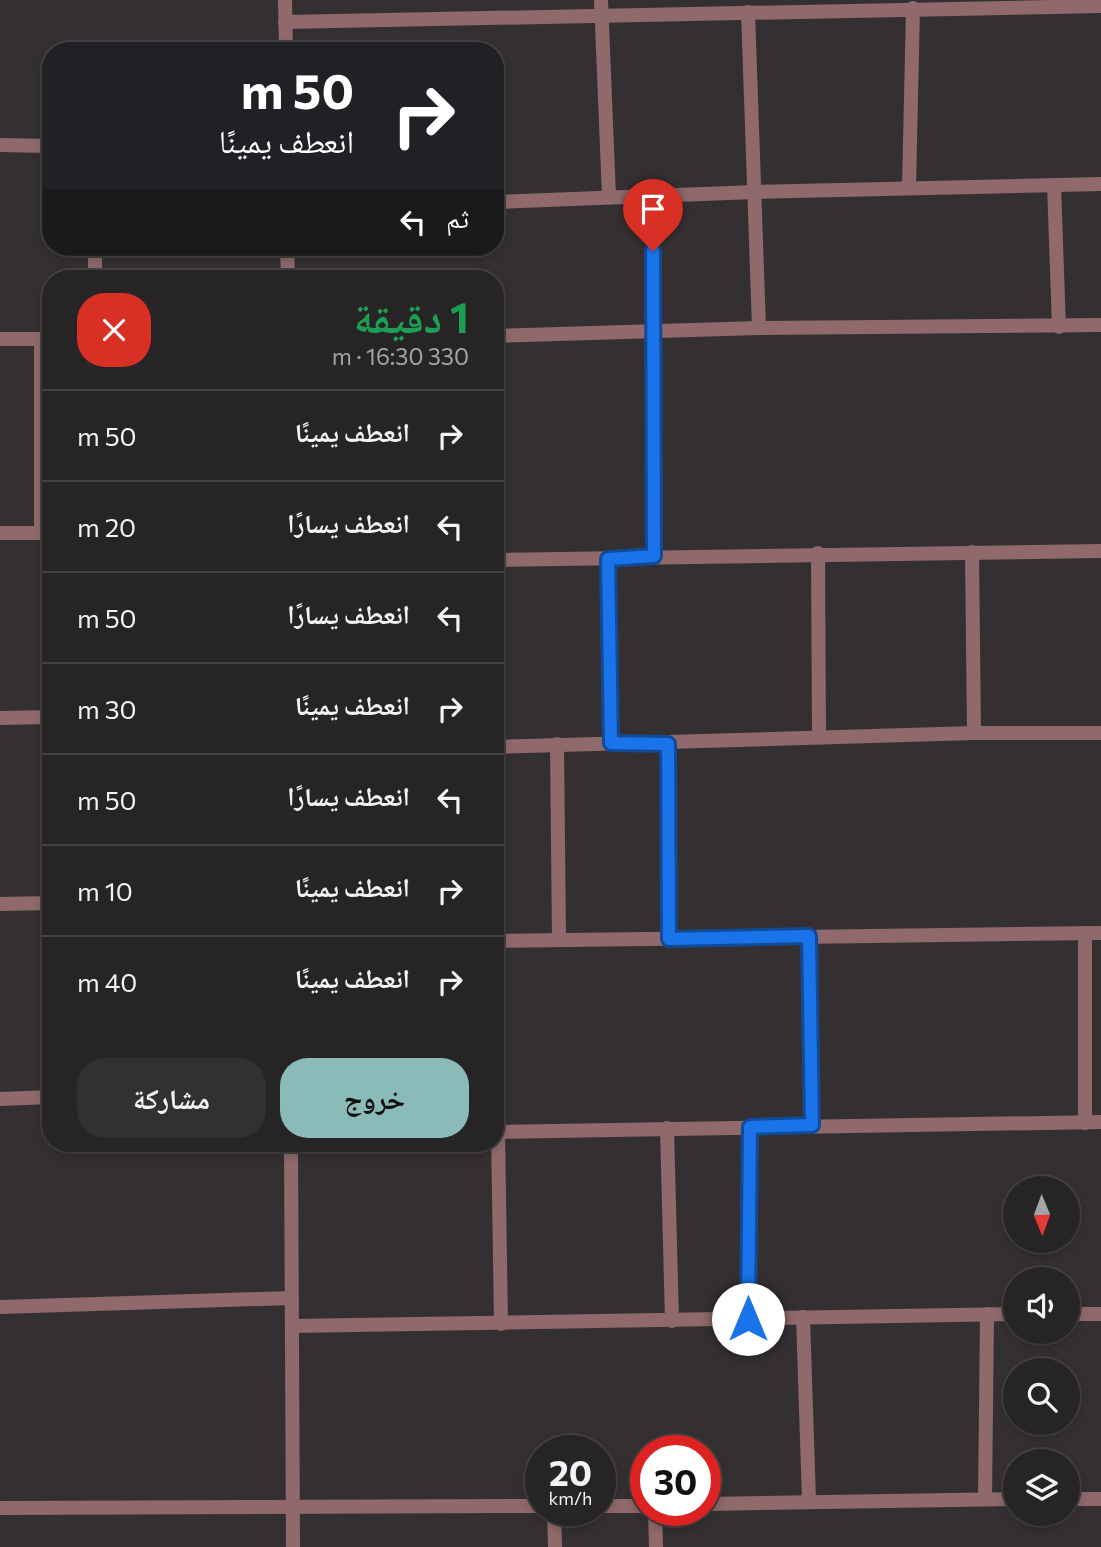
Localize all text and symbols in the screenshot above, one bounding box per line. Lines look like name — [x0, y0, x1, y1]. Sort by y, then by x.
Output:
text: 50 m — [241, 59, 354, 119]
icon: right — [378, 70, 469, 161]
text: انعطف يمينًا — [219, 120, 354, 160]
pin — [623, 179, 683, 251]
icon: arrive — [634, 190, 672, 228]
text: ثم — [446, 202, 469, 233]
icon: left — [394, 203, 432, 241]
text: 1 دقيقة — [354, 290, 469, 342]
button: close — [77, 293, 151, 367]
text: 330 m · 16:30 — [332, 342, 469, 370]
text: انعطف يمينًا — [295, 416, 410, 447]
icon: right — [431, 417, 469, 455]
text: 50 m — [77, 420, 137, 451]
text: انعطف يسارًا — [287, 507, 410, 538]
icon: left — [431, 508, 469, 546]
text: 20 m — [77, 511, 136, 542]
text: انعطف يسارًا — [287, 598, 410, 629]
icon: left — [431, 599, 469, 637]
text: 50 m — [77, 602, 137, 633]
text: انعطف يمينًا — [295, 689, 410, 720]
icon: right — [431, 690, 469, 728]
text: 30 m — [77, 693, 136, 724]
text: انعطف يسارًا — [287, 780, 410, 811]
icon: left — [431, 781, 469, 819]
text: 50 m — [77, 784, 137, 815]
text: انعطف يمينًا — [295, 871, 410, 902]
icon: right — [431, 872, 469, 910]
text: 10 m — [77, 875, 133, 906]
text: انعطف يمينًا — [295, 962, 410, 993]
icon: right — [431, 963, 469, 1001]
text: 40 m — [77, 966, 137, 997]
button: مشاركة — [77, 1058, 266, 1138]
button: خروج — [280, 1058, 469, 1138]
north arrow — [1003, 1176, 1080, 1253]
map controls — [1003, 1176, 1080, 1526]
button: sound — [1003, 1267, 1080, 1344]
position arrow — [711, 1282, 785, 1356]
button: search — [1003, 1358, 1080, 1435]
speed limit sign: 30 — [630, 1435, 721, 1526]
button: layers — [1003, 1449, 1080, 1526]
text: 20 — [549, 1450, 592, 1493]
text: km/h — [549, 1487, 592, 1509]

